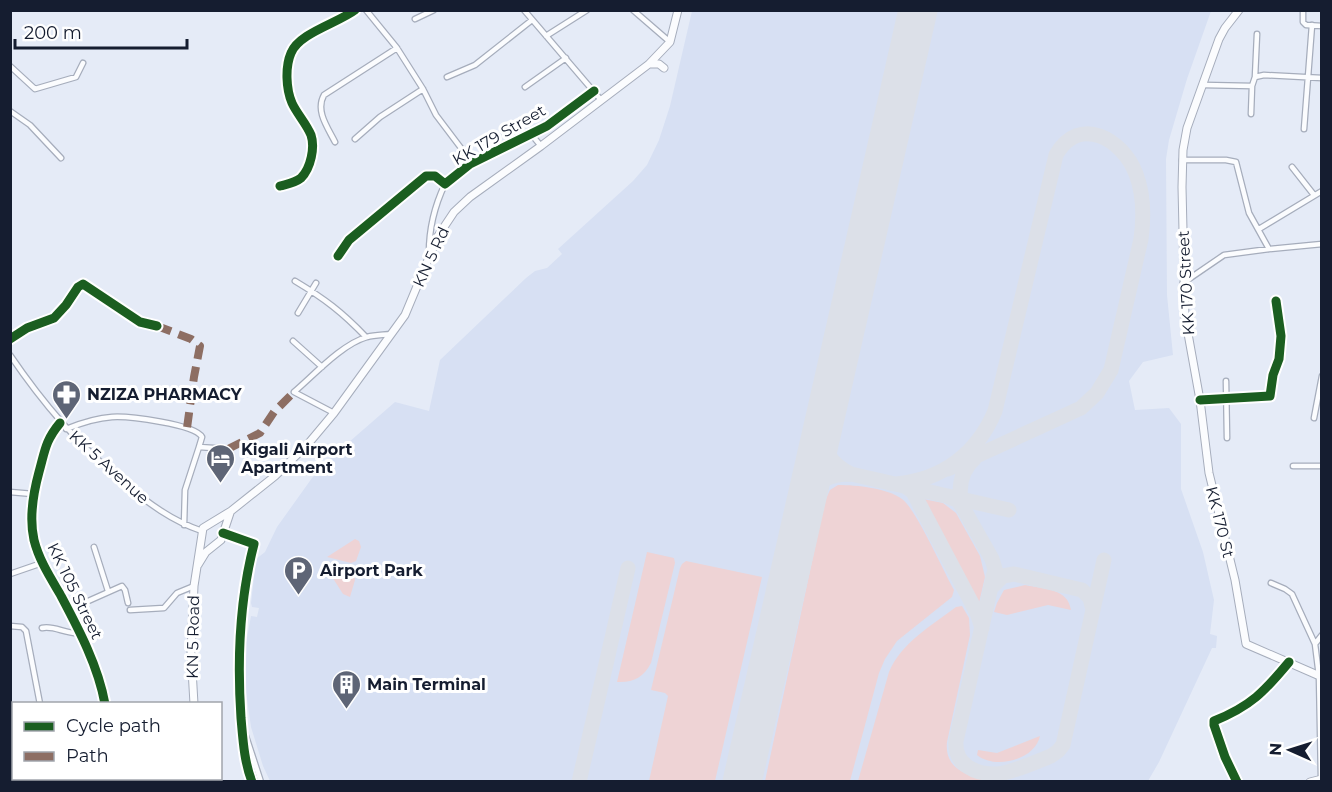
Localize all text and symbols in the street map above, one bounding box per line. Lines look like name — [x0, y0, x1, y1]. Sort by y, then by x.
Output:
scale bar — [15, 12, 188, 50]
text: 200 m — [24, 22, 82, 44]
street label: KK 179 Street — [449, 100, 549, 169]
street label: KN 5 Rd — [409, 224, 453, 290]
street label: KK 170 Street — [1174, 230, 1198, 336]
pharmacy icon: NZIZA PHARMACY — [50, 378, 82, 420]
place label: NZIZA PHARMACY — [87, 385, 243, 404]
street label: KK 5 Avenue — [65, 426, 153, 508]
place label: Kigali Airport Apartment — [240, 440, 352, 477]
hotel icon: Kigali Airport Apartment — [204, 442, 236, 484]
street label: KK 170 St — [1202, 484, 1238, 560]
street label: KK 105 Street — [43, 540, 107, 643]
parking icon: Airport Park — [283, 554, 315, 596]
place label: Airport Park — [319, 561, 423, 580]
street label: KN 5 Road — [183, 595, 203, 679]
building icon: Main Terminal — [330, 668, 362, 710]
place label: Main Terminal — [367, 675, 486, 694]
legend — [12, 702, 222, 780]
text: Cycle path — [66, 715, 161, 737]
north arrow — [1260, 720, 1320, 780]
text: N — [1266, 742, 1285, 756]
text: Path — [66, 745, 109, 767]

